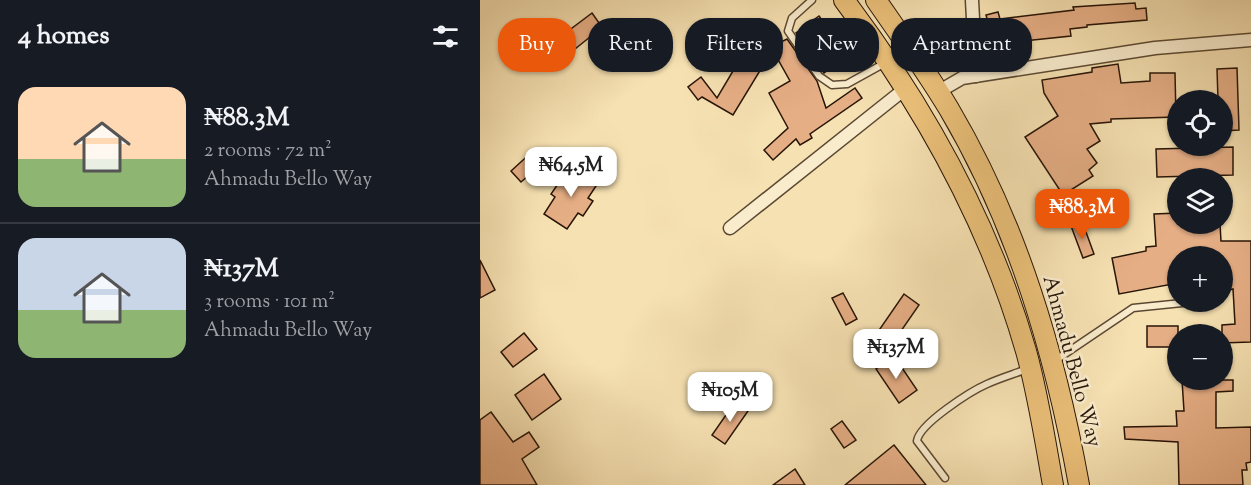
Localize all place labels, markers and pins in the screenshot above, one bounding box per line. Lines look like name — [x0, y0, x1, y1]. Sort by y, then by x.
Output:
pin: ₦64.5M — [522, 147, 620, 198]
pin: ₦88.3M — [1033, 189, 1131, 240]
pin: ₦137M — [854, 329, 938, 380]
pin: ₦105M — [688, 372, 772, 423]

